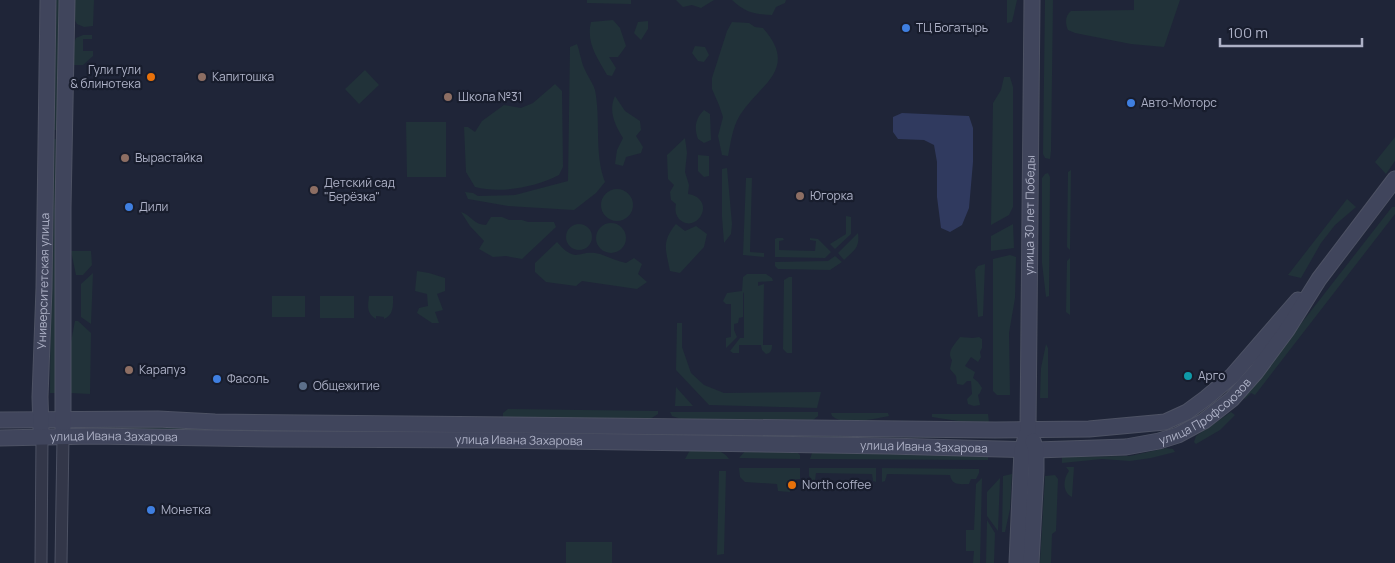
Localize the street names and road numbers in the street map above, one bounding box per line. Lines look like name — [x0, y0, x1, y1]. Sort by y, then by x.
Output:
street label: улица 30 лет Победы — [1020, 155, 1039, 275]
street label: Университетская улица — [33, 213, 53, 350]
street label: улица Профсоюзов — [1157, 374, 1255, 449]
street label: улица Ивана Захарова — [50, 427, 178, 445]
street label: улица Ивана Захарова — [455, 431, 583, 449]
street label: улица Ивана Захарова — [860, 437, 988, 457]

